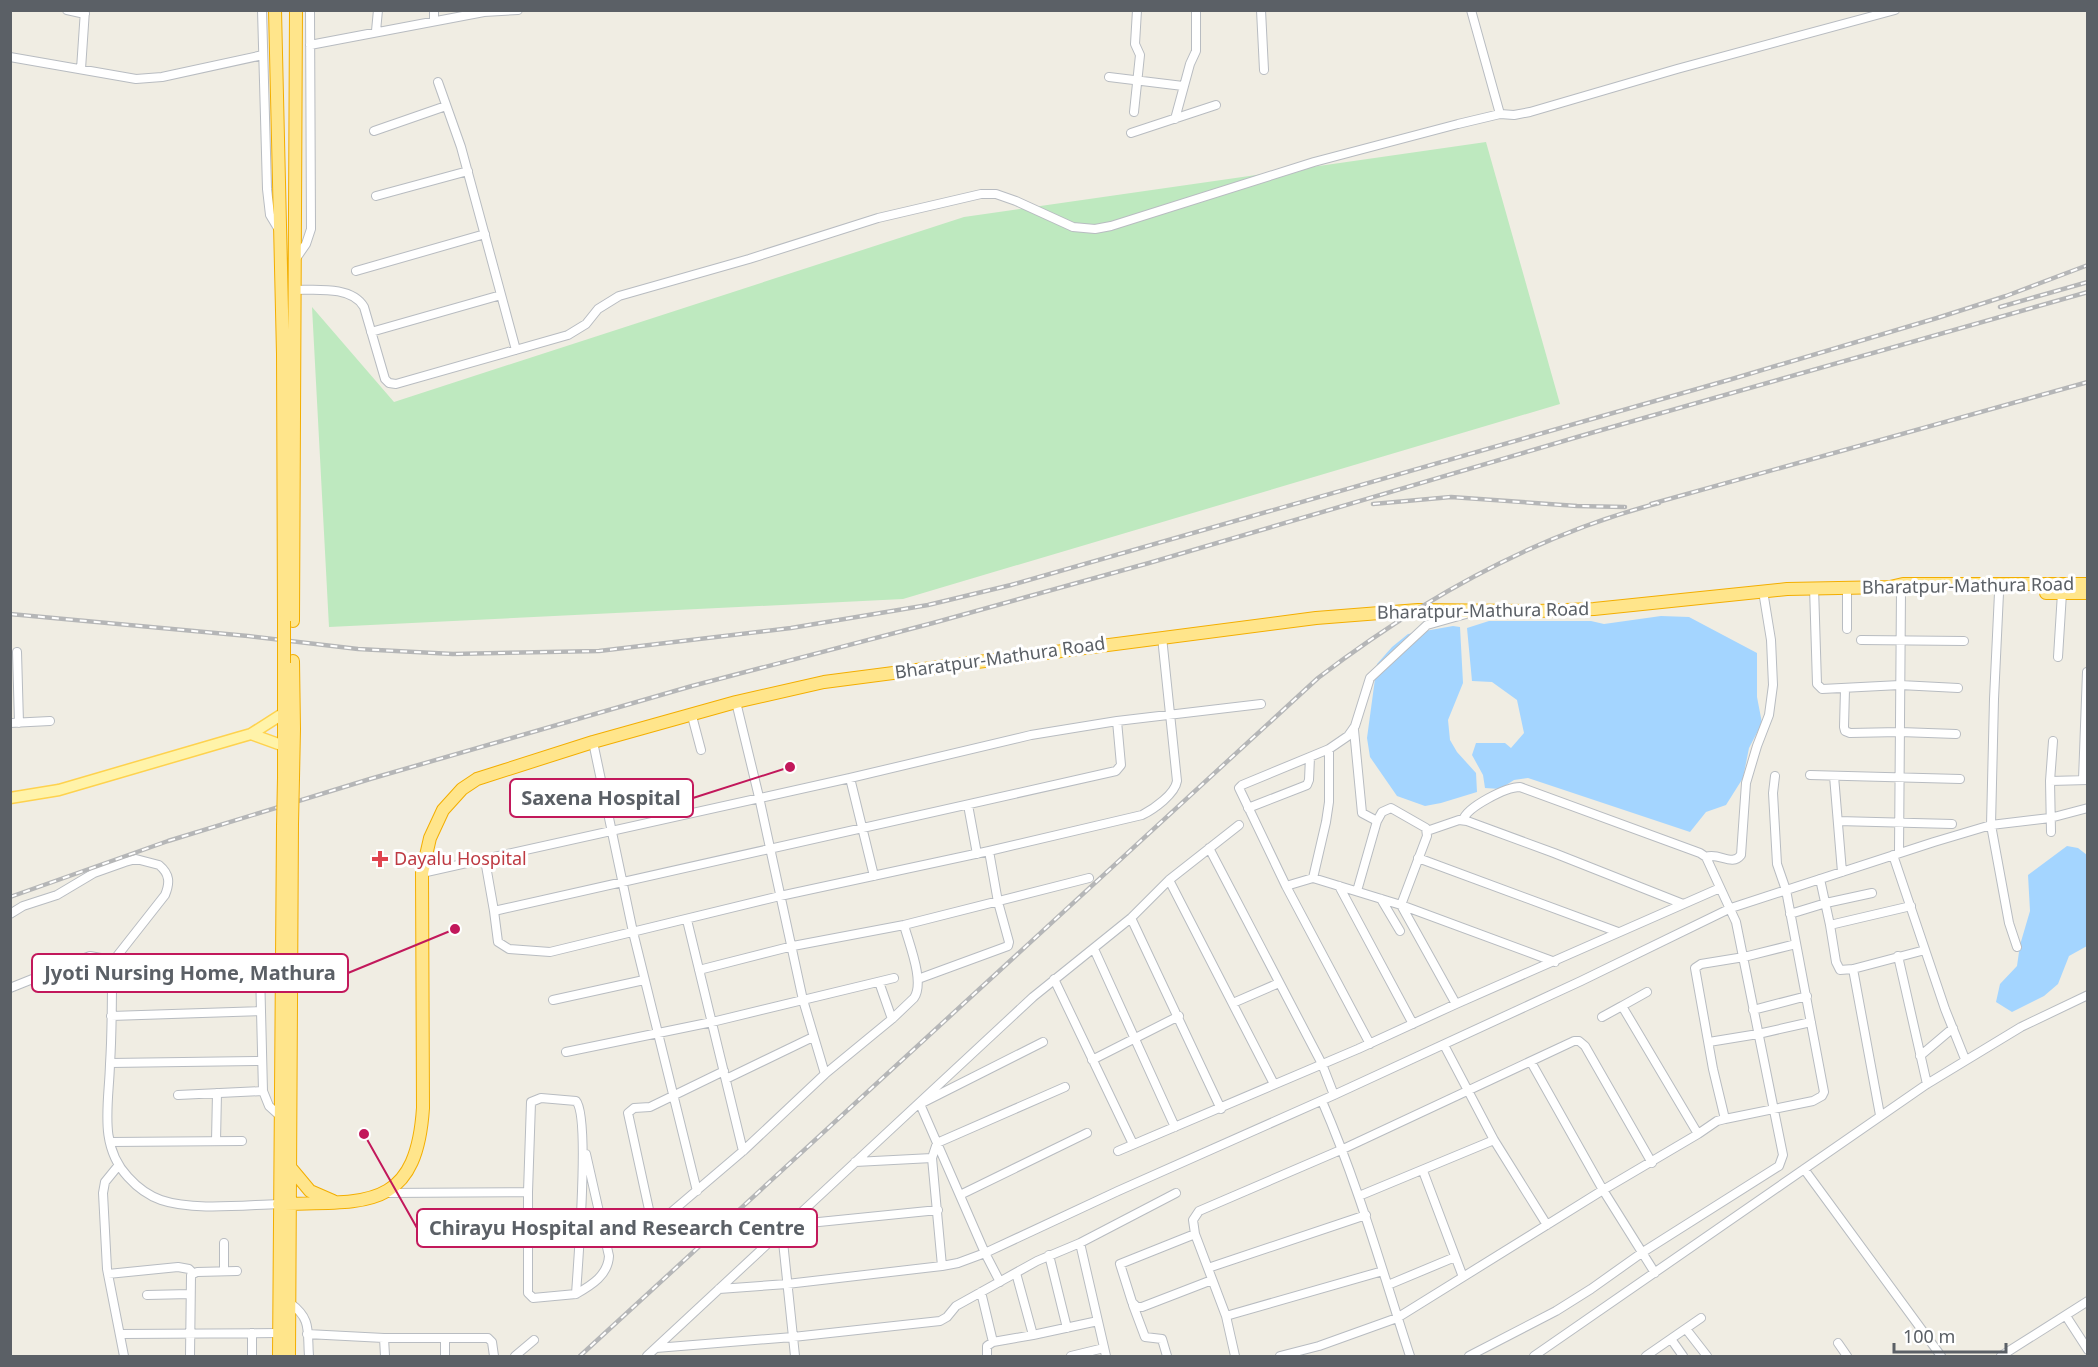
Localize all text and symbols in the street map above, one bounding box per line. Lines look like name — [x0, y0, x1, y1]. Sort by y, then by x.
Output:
street label: Bharatpur-Mathura Road — [1862, 571, 2074, 599]
street label: Bharatpur-Mathura Road — [1377, 596, 1589, 624]
street label: Bharatpur-Mathura Road — [893, 630, 1107, 684]
callout: Saxena Hospital — [510, 779, 693, 817]
text: Saxena Hospital — [521, 784, 681, 811]
place label: Dayalu Hospital — [394, 846, 527, 870]
marker: Dayalu Hospital — [371, 850, 389, 868]
callout: Jyoti Nursing Home, Mathura — [32, 954, 348, 992]
text: Jyoti Nursing Home, Mathura — [42, 959, 336, 986]
callout: Chirayu Hospital and Research Centre — [417, 1209, 817, 1247]
text: Chirayu Hospital and Research Centre — [429, 1214, 805, 1241]
scale bar — [1894, 1316, 2006, 1354]
text: 100 m — [1903, 1324, 1955, 1348]

